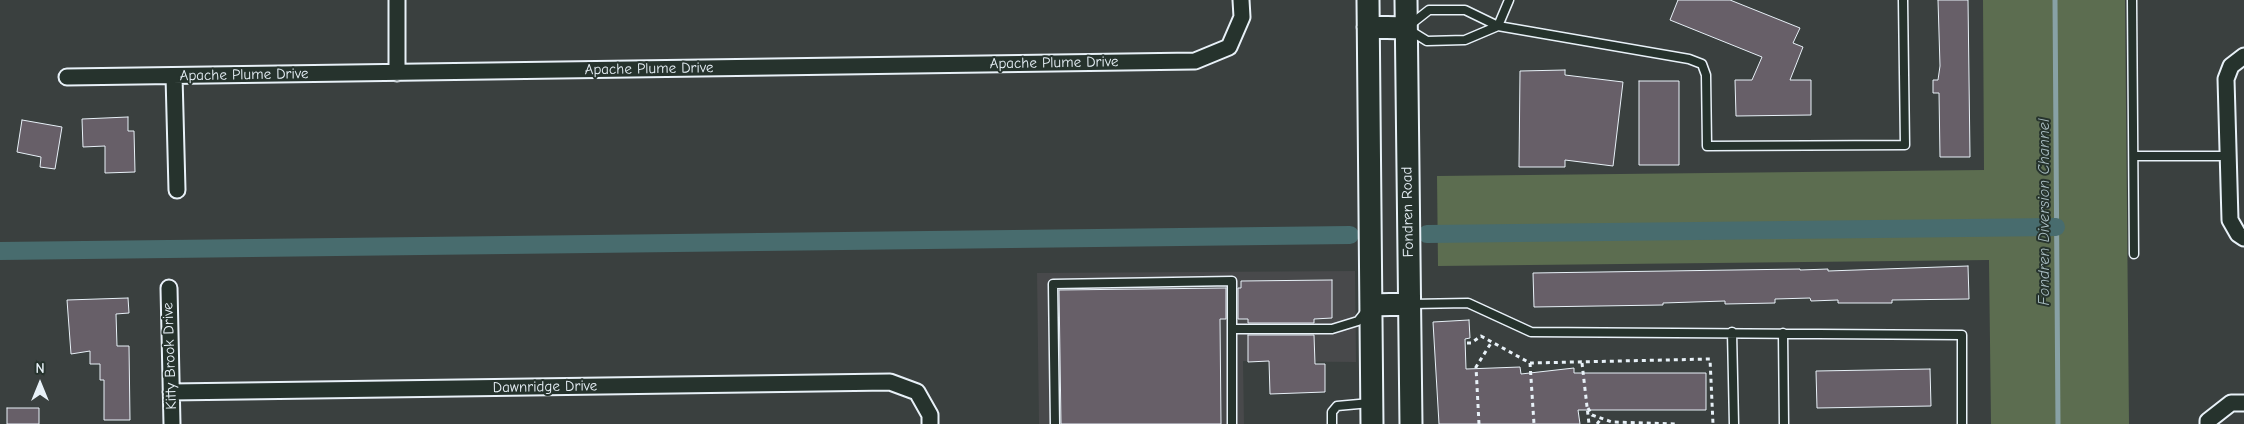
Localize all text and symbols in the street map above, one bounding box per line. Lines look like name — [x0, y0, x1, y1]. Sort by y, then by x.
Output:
street label: Apache Plume Drive — [989, 53, 1119, 73]
street label: Apache Plume Drive — [584, 59, 714, 79]
street label: Apache Plume Drive — [179, 65, 309, 85]
water label: Fondren Diversion Channel — [2034, 119, 2054, 305]
street label: Fondren Road — [1398, 166, 1418, 258]
street label: Kitty Brook Drive — [159, 302, 181, 410]
north arrow — [15, 359, 65, 409]
text: N — [35, 360, 45, 377]
street label: Dawnridge Drive — [493, 377, 597, 397]

